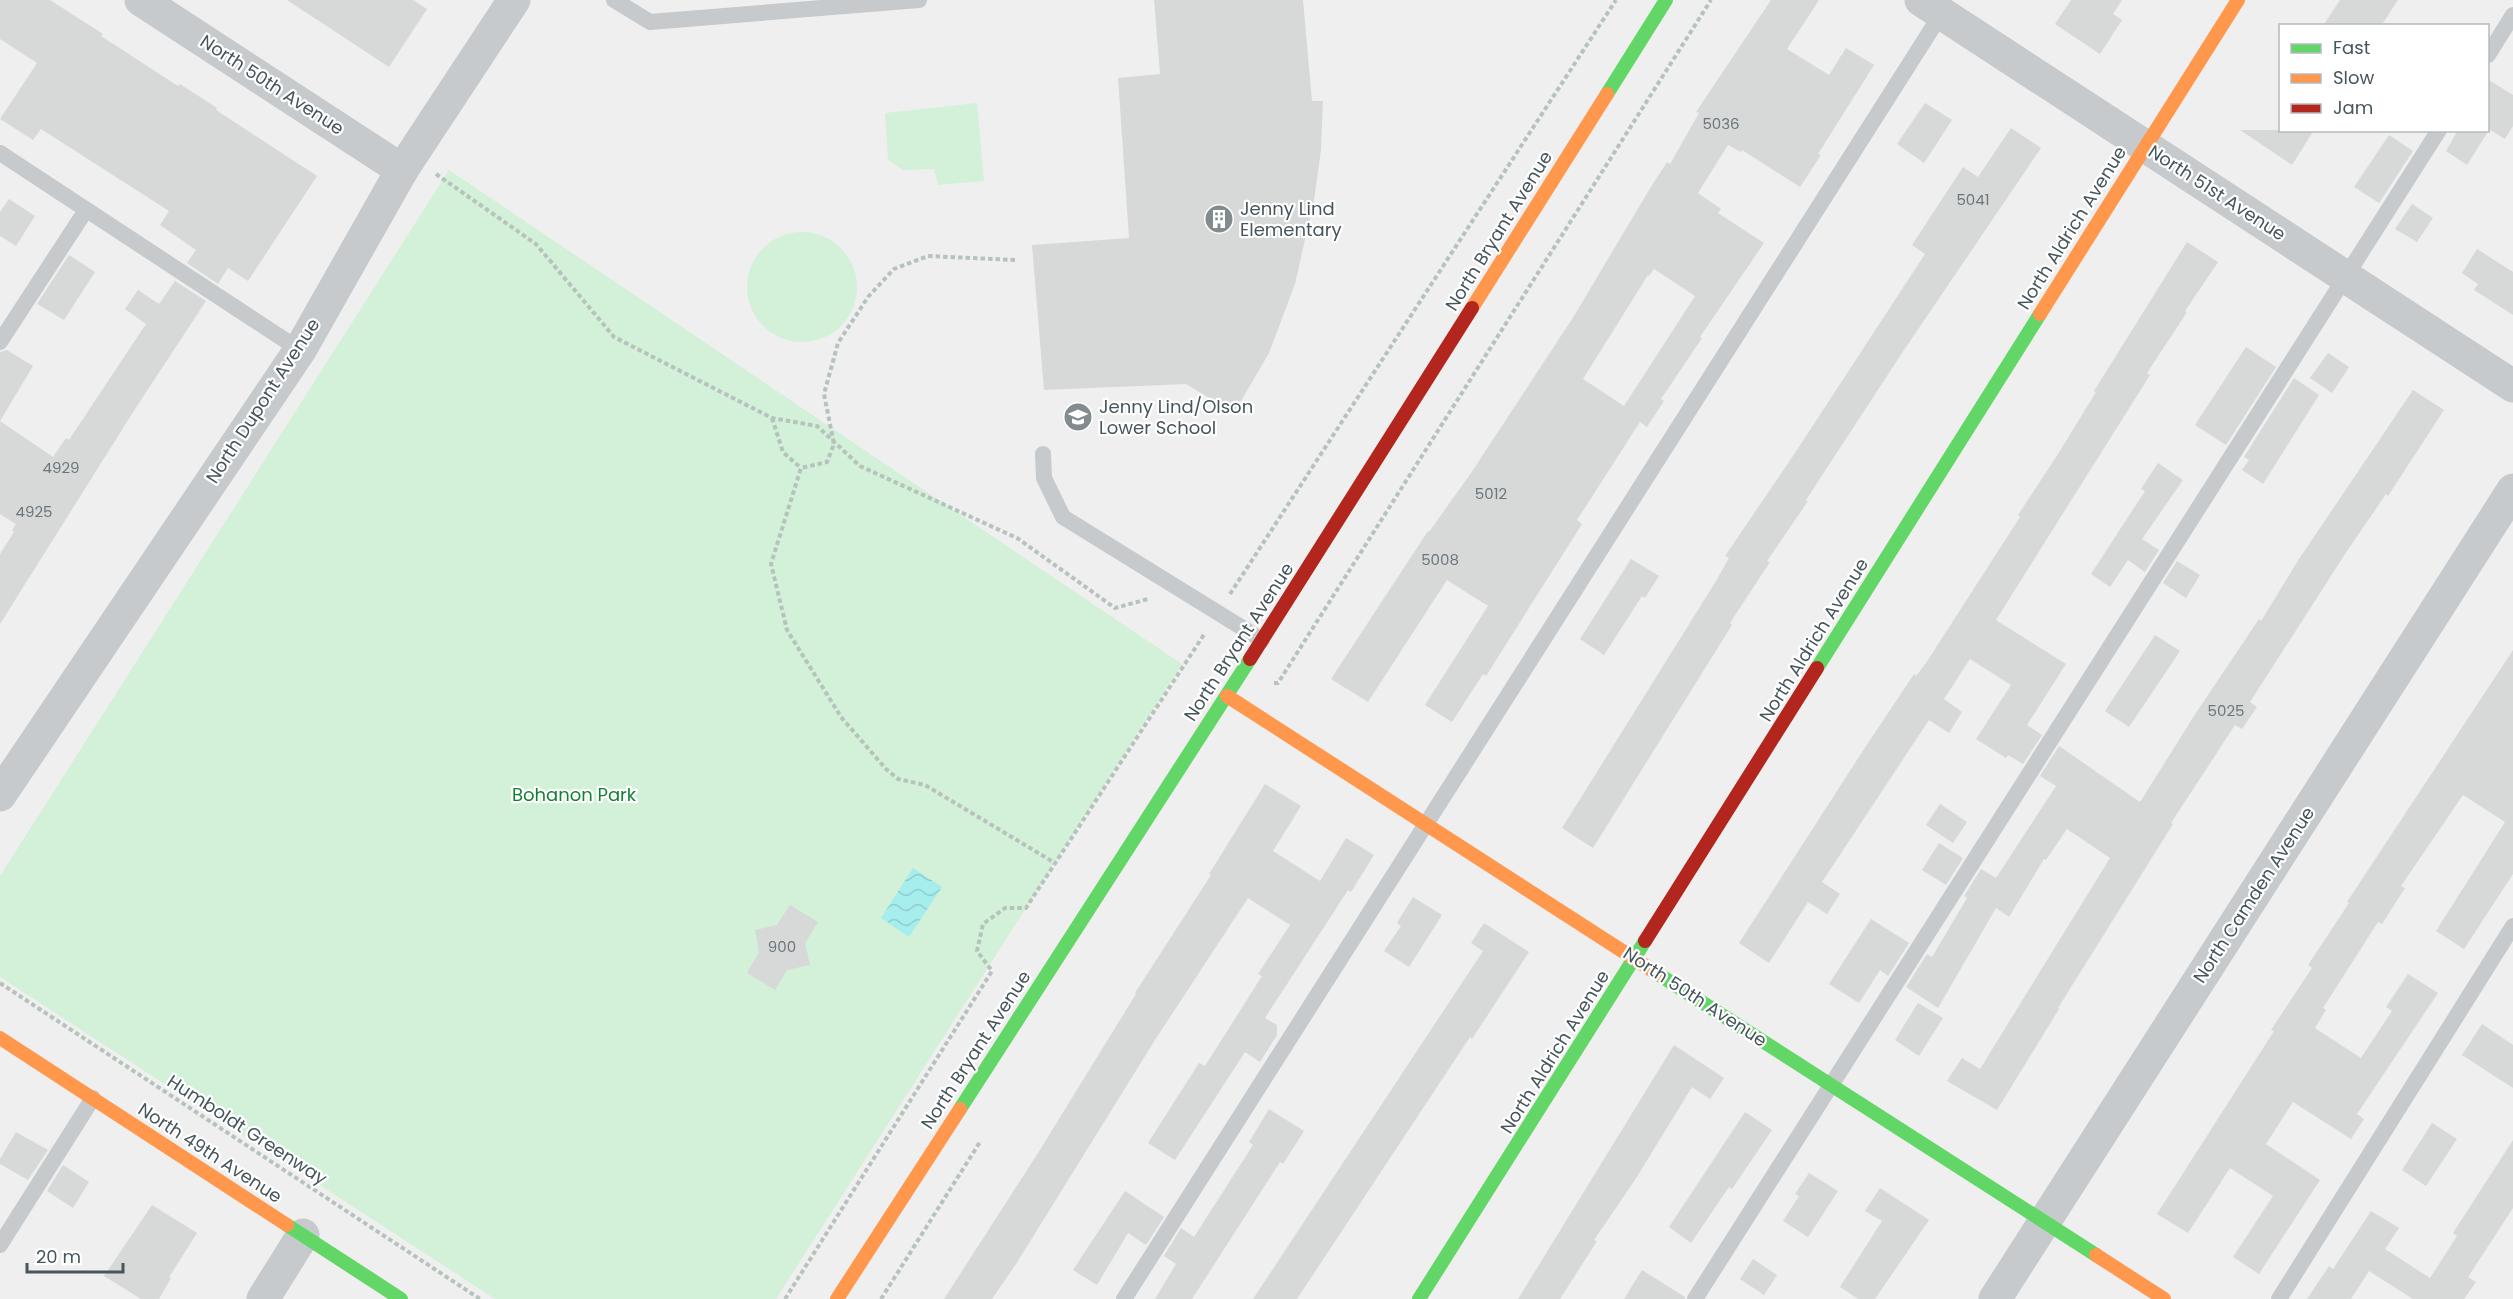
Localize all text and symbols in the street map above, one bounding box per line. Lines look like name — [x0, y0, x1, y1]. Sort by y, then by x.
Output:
legend — [2279, 24, 2489, 132]
street label: North 50th Avenue — [196, 29, 349, 140]
text: Fast — [2333, 35, 2370, 60]
text: Slow — [2333, 65, 2375, 90]
text: Jam — [2333, 95, 2373, 120]
house number: 5036 — [1702, 113, 1740, 134]
street label: North 51st Avenue — [2144, 139, 2291, 246]
street label: North Aldrich Avenue — [2011, 141, 2132, 314]
street label: North Bryant Avenue — [1439, 146, 1558, 316]
house number: 5041 — [1956, 189, 1990, 210]
place label: Jenny Lind Elementary — [1240, 196, 1342, 242]
building icon: Jenny Lind Elementary — [1203, 203, 1235, 235]
street label: North Dupont Avenue — [200, 313, 325, 488]
place label: Jenny Lind/Olson Lower School — [1099, 394, 1253, 440]
school or university icon: Jenny Lind/Olson Lower School — [1062, 401, 1094, 433]
house number: 4929 — [43, 457, 79, 478]
house number: 5012 — [1475, 483, 1507, 504]
house number: 4925 — [16, 501, 52, 522]
house number: 5008 — [1421, 549, 1459, 570]
street label: North Aldrich Avenue — [1753, 553, 1874, 726]
street label: North Bryant Avenue — [1178, 558, 1299, 726]
house number: 5025 — [2208, 700, 2244, 721]
park label: Bohanon Park — [512, 782, 637, 807]
street label: North Camden Avenue — [2187, 802, 2320, 988]
house number: 900 — [768, 936, 796, 957]
street label: North 50th Avenue — [1619, 941, 1772, 1052]
street label: North Aldrich Avenue — [1494, 965, 1615, 1138]
street label: North Bryant Avenue — [915, 966, 1036, 1134]
street label: Humboldt Greenway — [163, 1069, 332, 1191]
street label: North 49th Avenue — [133, 1097, 287, 1209]
scale bar — [27, 1236, 123, 1274]
text: 20 m — [36, 1244, 81, 1269]

